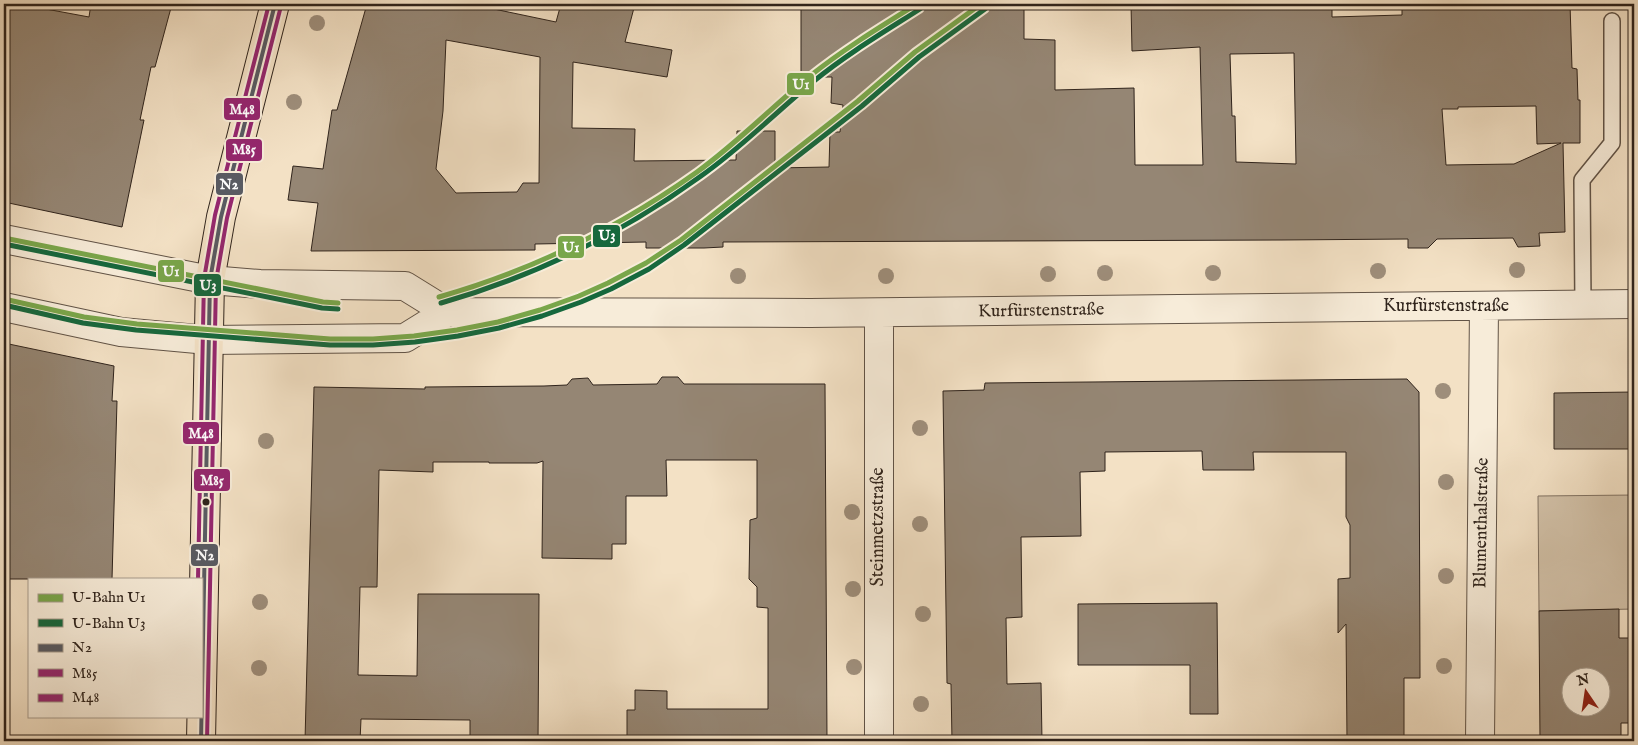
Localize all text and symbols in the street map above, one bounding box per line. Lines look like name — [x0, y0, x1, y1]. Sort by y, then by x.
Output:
line badge: U1 — [786, 72, 815, 96]
text: U1 — [791, 76, 810, 94]
line badge: M48 — [223, 97, 261, 121]
text: M48 — [229, 101, 255, 119]
line badge: M85 — [225, 138, 263, 162]
text: M85 — [232, 141, 256, 159]
line badge: N2 — [215, 172, 244, 196]
text: N2 — [219, 176, 239, 194]
line badge: U3 — [592, 224, 621, 248]
text: U3 — [597, 227, 616, 245]
line badge: U1 — [557, 235, 585, 259]
text: U1 — [561, 239, 580, 257]
line badge: U1 — [157, 259, 185, 283]
text: U1 — [161, 263, 180, 281]
line badge: U3 — [193, 273, 222, 297]
text: U3 — [198, 277, 217, 295]
street label: Kurfürstenstraße — [1383, 295, 1509, 318]
street label: Kurfürstenstraße — [978, 298, 1104, 324]
line badge: M48 — [182, 421, 220, 445]
text: M48 — [188, 425, 214, 443]
street label: Blumenthalstraße — [1469, 457, 1495, 589]
street label: Steinmetzstraße — [867, 467, 890, 587]
line badge: M85 — [193, 468, 231, 492]
text: M85 — [200, 472, 224, 490]
unlabelled marker — [201, 497, 211, 507]
line badge: N2 — [190, 543, 219, 567]
text: N2 — [195, 547, 215, 565]
legend — [28, 578, 202, 718]
text: U-Bahn U1 — [72, 588, 146, 607]
text: U-Bahn U3 — [72, 614, 146, 633]
text: N2 — [72, 638, 92, 657]
text: M85 — [72, 664, 98, 683]
north arrow — [1560, 668, 1610, 718]
text: N — [1574, 670, 1591, 691]
text: M48 — [72, 688, 99, 707]

